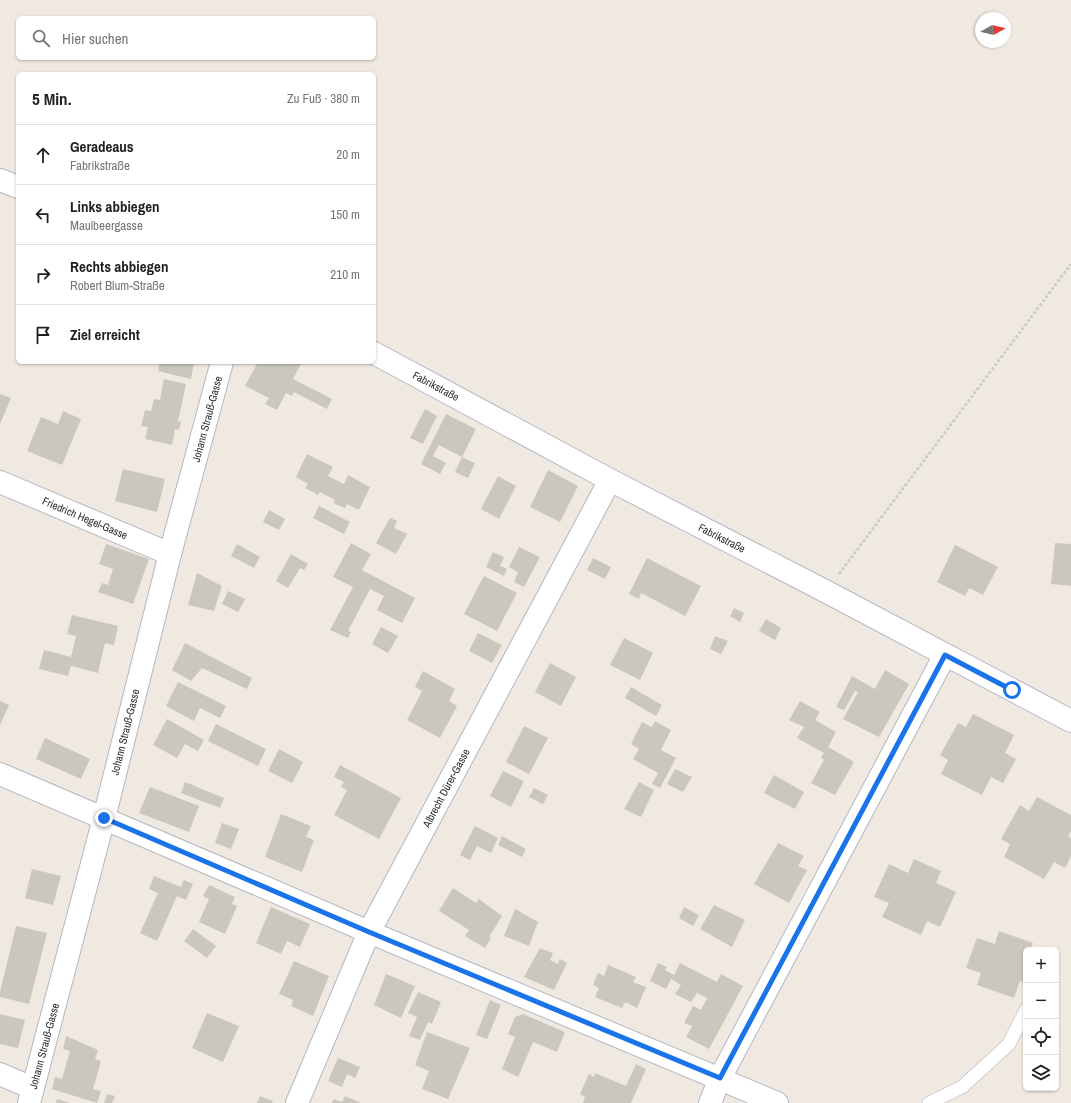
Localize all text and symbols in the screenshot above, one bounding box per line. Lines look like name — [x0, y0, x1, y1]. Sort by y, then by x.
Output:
north arrow — [975, 12, 1011, 48]
search box — [16, 16, 376, 60]
icon: search — [30, 27, 52, 49]
text: Hier suchen — [62, 28, 128, 49]
text: 5 Min. — [32, 87, 72, 110]
text: Zu Fuß · 380 m — [287, 90, 360, 107]
text: Geradeaus — [70, 136, 134, 157]
icon: ahead — [32, 144, 54, 166]
text: 20 m — [336, 146, 360, 163]
text: Fabrikstraße — [70, 157, 130, 174]
text: Links abbiegen — [70, 196, 160, 217]
icon: left — [32, 204, 54, 226]
text: 150 m — [330, 206, 360, 223]
text: Maulbeergasse — [70, 217, 143, 234]
text: Rechts abbiegen — [70, 256, 168, 277]
icon: right — [32, 264, 54, 286]
text: 210 m — [330, 266, 360, 283]
text: Robert Blum-Straße — [70, 277, 165, 294]
icon: arrive — [32, 324, 54, 346]
text: Ziel erreicht — [70, 324, 140, 345]
street label: Fabrikstraße — [410, 368, 462, 404]
street label: Johann Strauß-Gasse — [189, 375, 225, 463]
street label: Friedrich Hegel-Gasse — [40, 494, 130, 542]
street label: Fabrikstraße — [696, 520, 748, 556]
route start — [1003, 681, 1021, 699]
street label: Johann Strauß-Gasse — [108, 687, 142, 777]
street label: Albrecht Dürer-Gasse — [419, 746, 473, 831]
route end — [95, 809, 113, 827]
map controls — [1023, 947, 1059, 1091]
button: + — [1023, 947, 1059, 983]
button: − — [1023, 983, 1059, 1019]
street label: Johann Strauß-Gasse — [26, 1002, 62, 1090]
button: locate — [1023, 1019, 1059, 1055]
button: layers — [1023, 1055, 1059, 1091]

